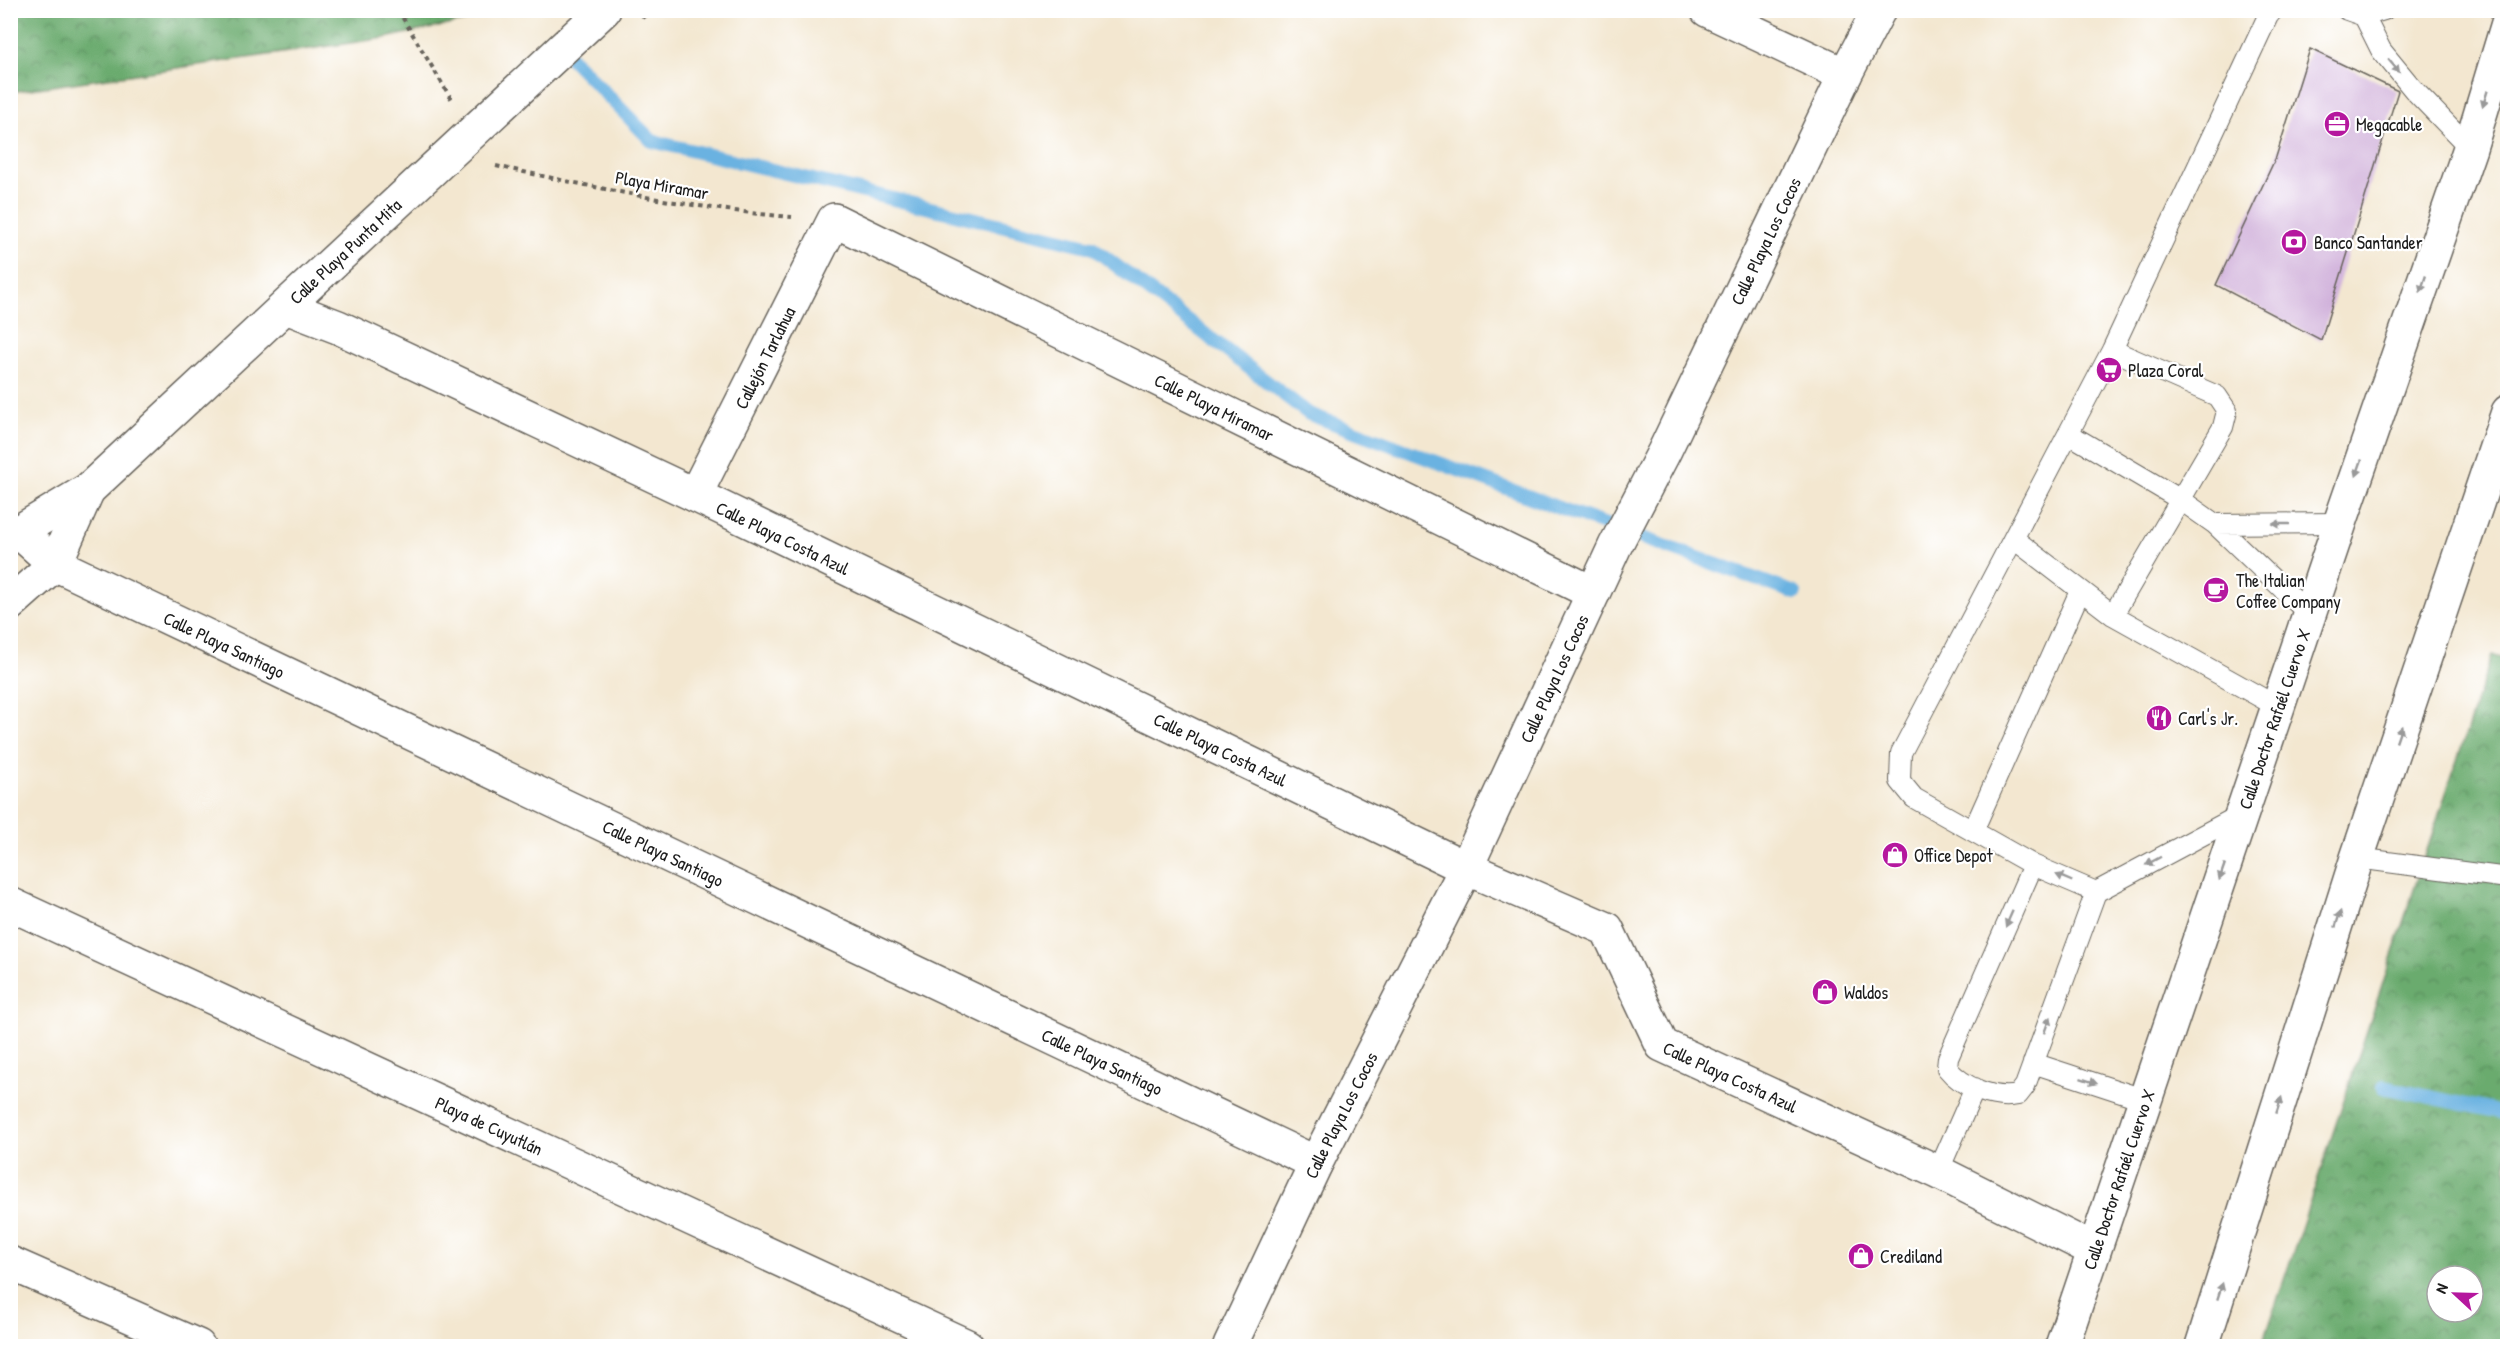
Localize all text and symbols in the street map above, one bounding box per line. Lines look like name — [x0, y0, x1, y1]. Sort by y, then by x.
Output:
one-way arrow — [2387, 58, 2400, 73]
one-way arrow — [2480, 90, 2489, 108]
office icon: Megacable — [2322, 109, 2352, 139]
place label: Megacable — [2356, 112, 2422, 137]
street label: Playa Miramar — [613, 165, 711, 206]
street label: Calle Playa Los Cocos — [1724, 173, 1807, 309]
street label: Calle Playa Punta Mita — [283, 193, 406, 309]
bank icon: Banco Santander — [2279, 227, 2309, 257]
place label: Banco Santander — [2314, 230, 2423, 255]
one-way arrow — [2417, 275, 2427, 293]
street label: Callejón Tarlahua — [728, 302, 801, 413]
supermarket icon: Plaza Coral — [2094, 355, 2124, 385]
place label: Plaza Coral — [2128, 358, 2204, 383]
street label: Calle Playa Miramar — [1150, 367, 1278, 447]
one-way arrow — [2353, 459, 2363, 477]
street label: Calle Playa Costa Azul — [712, 495, 854, 581]
one-way arrow — [2272, 519, 2291, 528]
place label: The Italian Coffee Company — [2236, 568, 2341, 614]
cafe icon: The Italian Coffee Company — [2201, 575, 2231, 605]
street label: Calle Playa Santiago — [160, 605, 289, 684]
street label: Calle Playa Los Cocos — [1513, 610, 1594, 747]
street label: Calle Doctor Rafaél Cuervo X — [2232, 625, 2316, 812]
restaurant icon: Carl's Jr. — [2144, 703, 2174, 733]
street label: Calle Playa Costa Azul — [1150, 706, 1292, 792]
place label: Carl's Jr. — [2178, 706, 2238, 731]
one-way arrow — [2395, 725, 2405, 743]
street label: Calle Playa Santiago — [599, 813, 728, 892]
shop icon: Office Depot — [1880, 840, 1910, 870]
place label: Office Depot — [1914, 843, 1993, 868]
one-way arrow — [2144, 856, 2161, 866]
one-way arrow — [2217, 863, 2227, 881]
one-way arrow — [2056, 874, 2073, 883]
one-way arrow — [2004, 910, 2013, 928]
one-way arrow — [2334, 910, 2343, 928]
shop icon: Waldos — [1810, 977, 1840, 1007]
place label: Waldos — [1844, 980, 1888, 1005]
one-way arrow — [2043, 1016, 2053, 1034]
street label: Calle Playa Santiago — [1038, 1022, 1167, 1101]
street label: Calle Playa Costa Azul — [1659, 1035, 1802, 1118]
street label: Calle Playa Los Cocos — [1298, 1047, 1383, 1182]
one-way arrow — [2080, 1077, 2098, 1086]
street label: Calle Doctor Rafaél Cuervo X — [2076, 1086, 2160, 1273]
street label: Playa de Cuyutlán — [432, 1090, 547, 1161]
one-way arrow — [2275, 1096, 2284, 1114]
shop icon: Crediland — [1846, 1241, 1876, 1271]
place label: Crediland — [1880, 1244, 1942, 1269]
north arrow — [2425, 1264, 2485, 1324]
text: N — [2429, 1280, 2453, 1296]
one-way arrow — [2216, 1282, 2225, 1300]

